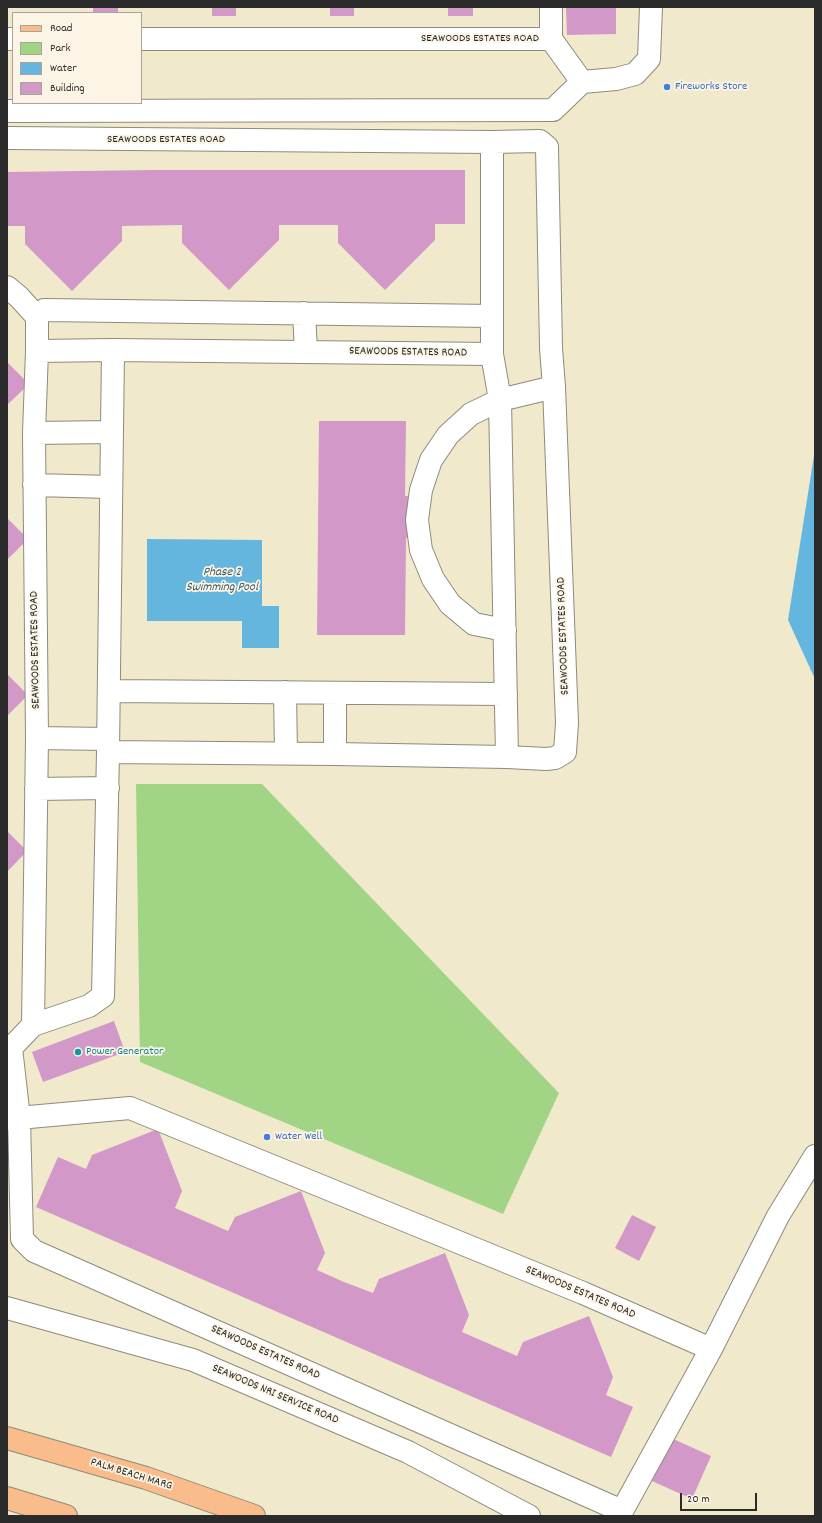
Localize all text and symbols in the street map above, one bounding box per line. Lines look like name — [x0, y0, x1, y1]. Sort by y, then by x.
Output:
legend — [12, 12, 142, 104]
text: Road — [50, 20, 72, 37]
street label: SEAWOODS ESTATES ROAD — [421, 32, 539, 46]
text: Park — [50, 40, 70, 57]
text: Water — [50, 60, 77, 77]
text: Building — [50, 80, 85, 97]
place label: Fireworks Store — [675, 80, 747, 94]
marker: Fireworks Store — [662, 82, 672, 92]
street label: SEAWOODS ESTATES ROAD — [107, 133, 225, 147]
street label: SEAWOODS ESTATES ROAD — [349, 345, 467, 361]
water label: Phase 2 Swimming Pool — [186, 565, 258, 596]
street label: SEAWOODS ESTATES ROAD — [555, 577, 573, 695]
street label: SEAWOODS ESTATES ROAD — [28, 591, 44, 709]
place label: Power Generator — [86, 1045, 163, 1059]
marker: Power Generator — [73, 1047, 83, 1057]
place label: Water Well — [275, 1130, 322, 1144]
marker: Water Well — [262, 1132, 272, 1142]
street label: SEAWOODS ESTATES ROAD — [523, 1263, 637, 1323]
street label: SEAWOODS ESTATES ROAD — [208, 1322, 322, 1384]
street label: SEAWOODS NRI SERVICE ROAD — [210, 1362, 340, 1428]
street label: PALM BEACH MARG — [88, 1456, 174, 1494]
scale bar — [682, 1485, 759, 1511]
text: 20 m — [687, 1491, 710, 1508]

